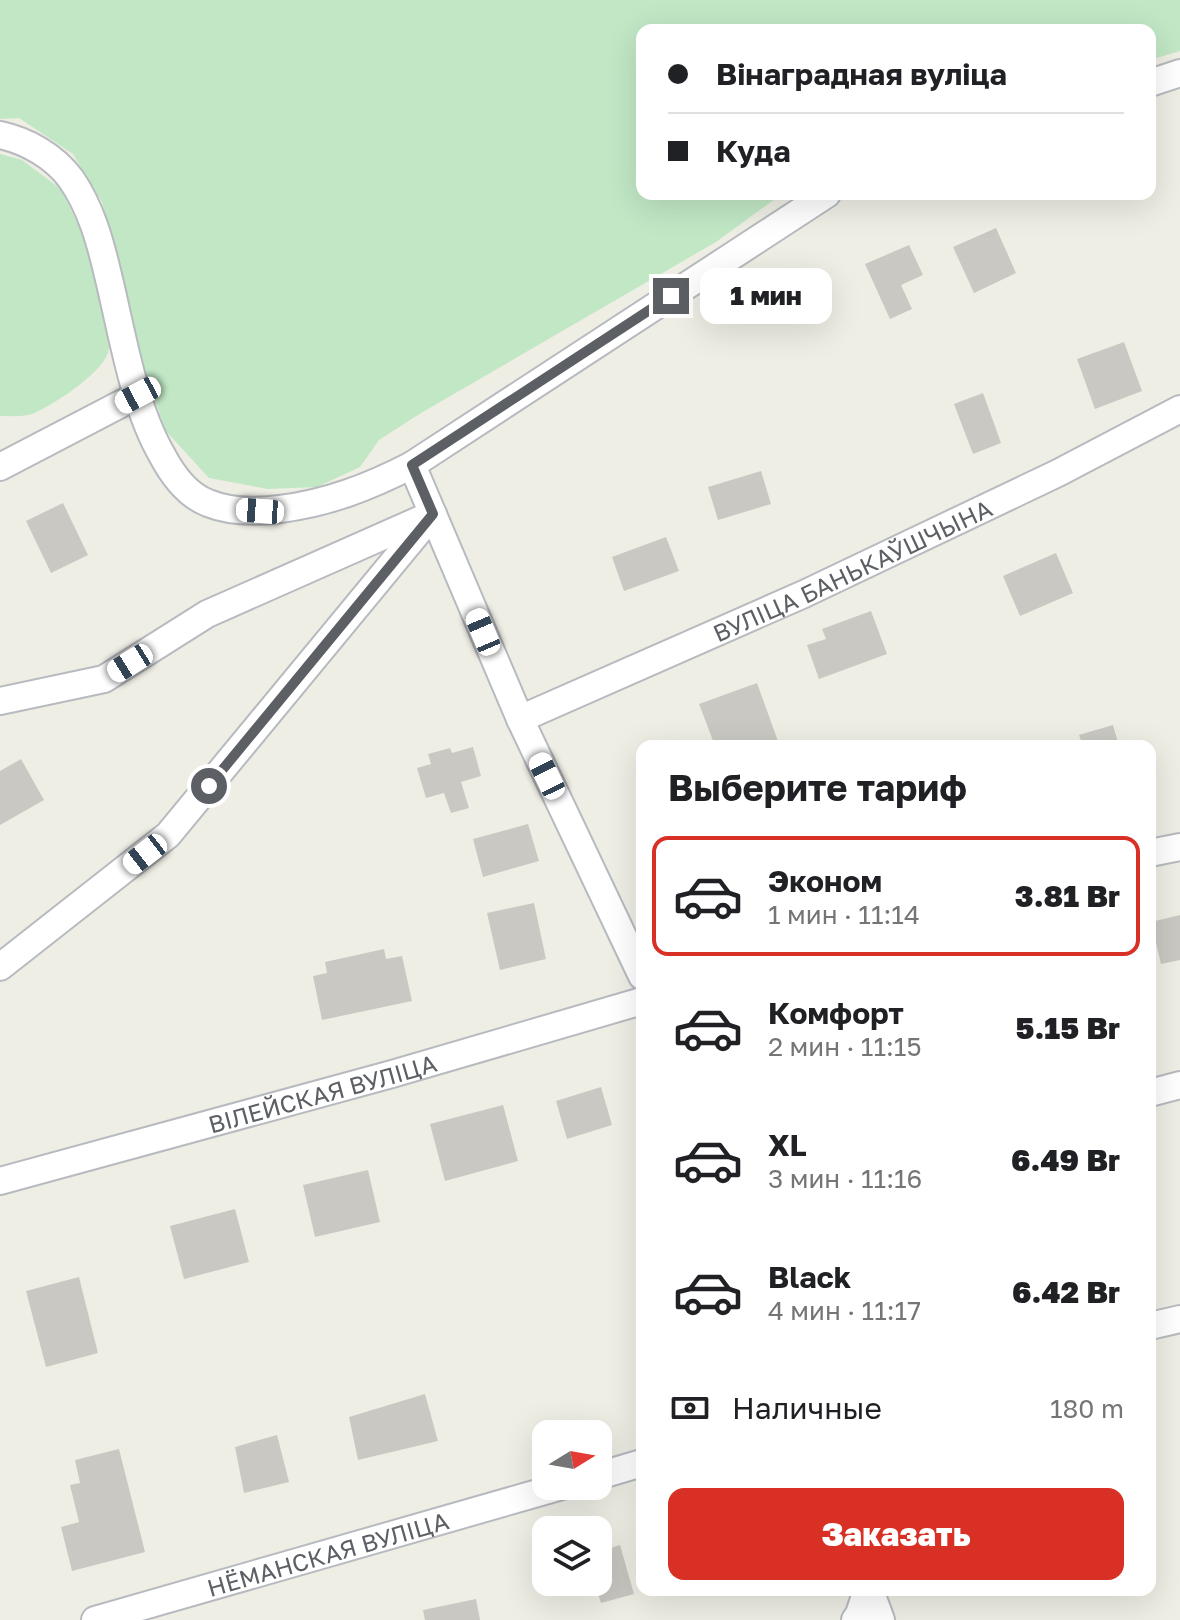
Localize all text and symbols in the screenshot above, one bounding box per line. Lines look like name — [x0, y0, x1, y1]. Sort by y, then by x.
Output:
text: Вінаградная вуліца — [716, 56, 1007, 92]
text: Куда — [716, 133, 791, 169]
callout: 1 мин — [699, 268, 831, 324]
route end — [653, 278, 689, 314]
text: 1 мин — [730, 280, 802, 311]
car — [111, 373, 165, 417]
street label: ВУЛІЦА БАНЬКАЎШЧЫНА — [708, 492, 996, 647]
car — [235, 497, 285, 525]
car — [463, 605, 503, 659]
car — [103, 640, 157, 686]
car — [526, 749, 568, 803]
text: Выберите тариф — [668, 766, 967, 809]
route start — [191, 768, 227, 804]
car — [119, 830, 171, 878]
icon: car — [672, 860, 744, 932]
text: Эконом — [768, 863, 882, 899]
text: 3.81 Br — [1015, 878, 1120, 914]
text: 1 мин · 11:14 — [768, 899, 920, 930]
icon: car — [672, 992, 744, 1064]
text: Комфорт — [768, 995, 904, 1031]
text: 5.15 Br — [1016, 1010, 1120, 1046]
text: 2 мин · 11:15 — [768, 1031, 922, 1062]
street label: ВІЛЕЙСКАЯ ВУЛІЦА — [205, 1047, 440, 1138]
icon: car — [672, 1124, 744, 1196]
text: XL — [768, 1127, 807, 1163]
text: 6.49 Br — [1011, 1142, 1120, 1178]
text: 3 мин · 11:16 — [768, 1163, 922, 1194]
icon: car — [672, 1256, 744, 1328]
text: Black — [768, 1259, 851, 1295]
text: 6.42 Br — [1012, 1274, 1120, 1310]
text: 4 мин · 11:17 — [768, 1295, 921, 1326]
icon: cash — [668, 1386, 712, 1430]
text: Наличные — [732, 1390, 882, 1426]
text: 180 m — [1050, 1393, 1124, 1424]
north arrow — [532, 1420, 612, 1500]
map controls — [532, 1420, 612, 1596]
button: Заказать — [668, 1488, 1124, 1580]
street label: НЁМАНСКАЯ ВУЛІЦА — [204, 1505, 452, 1602]
button: layers — [532, 1516, 612, 1596]

